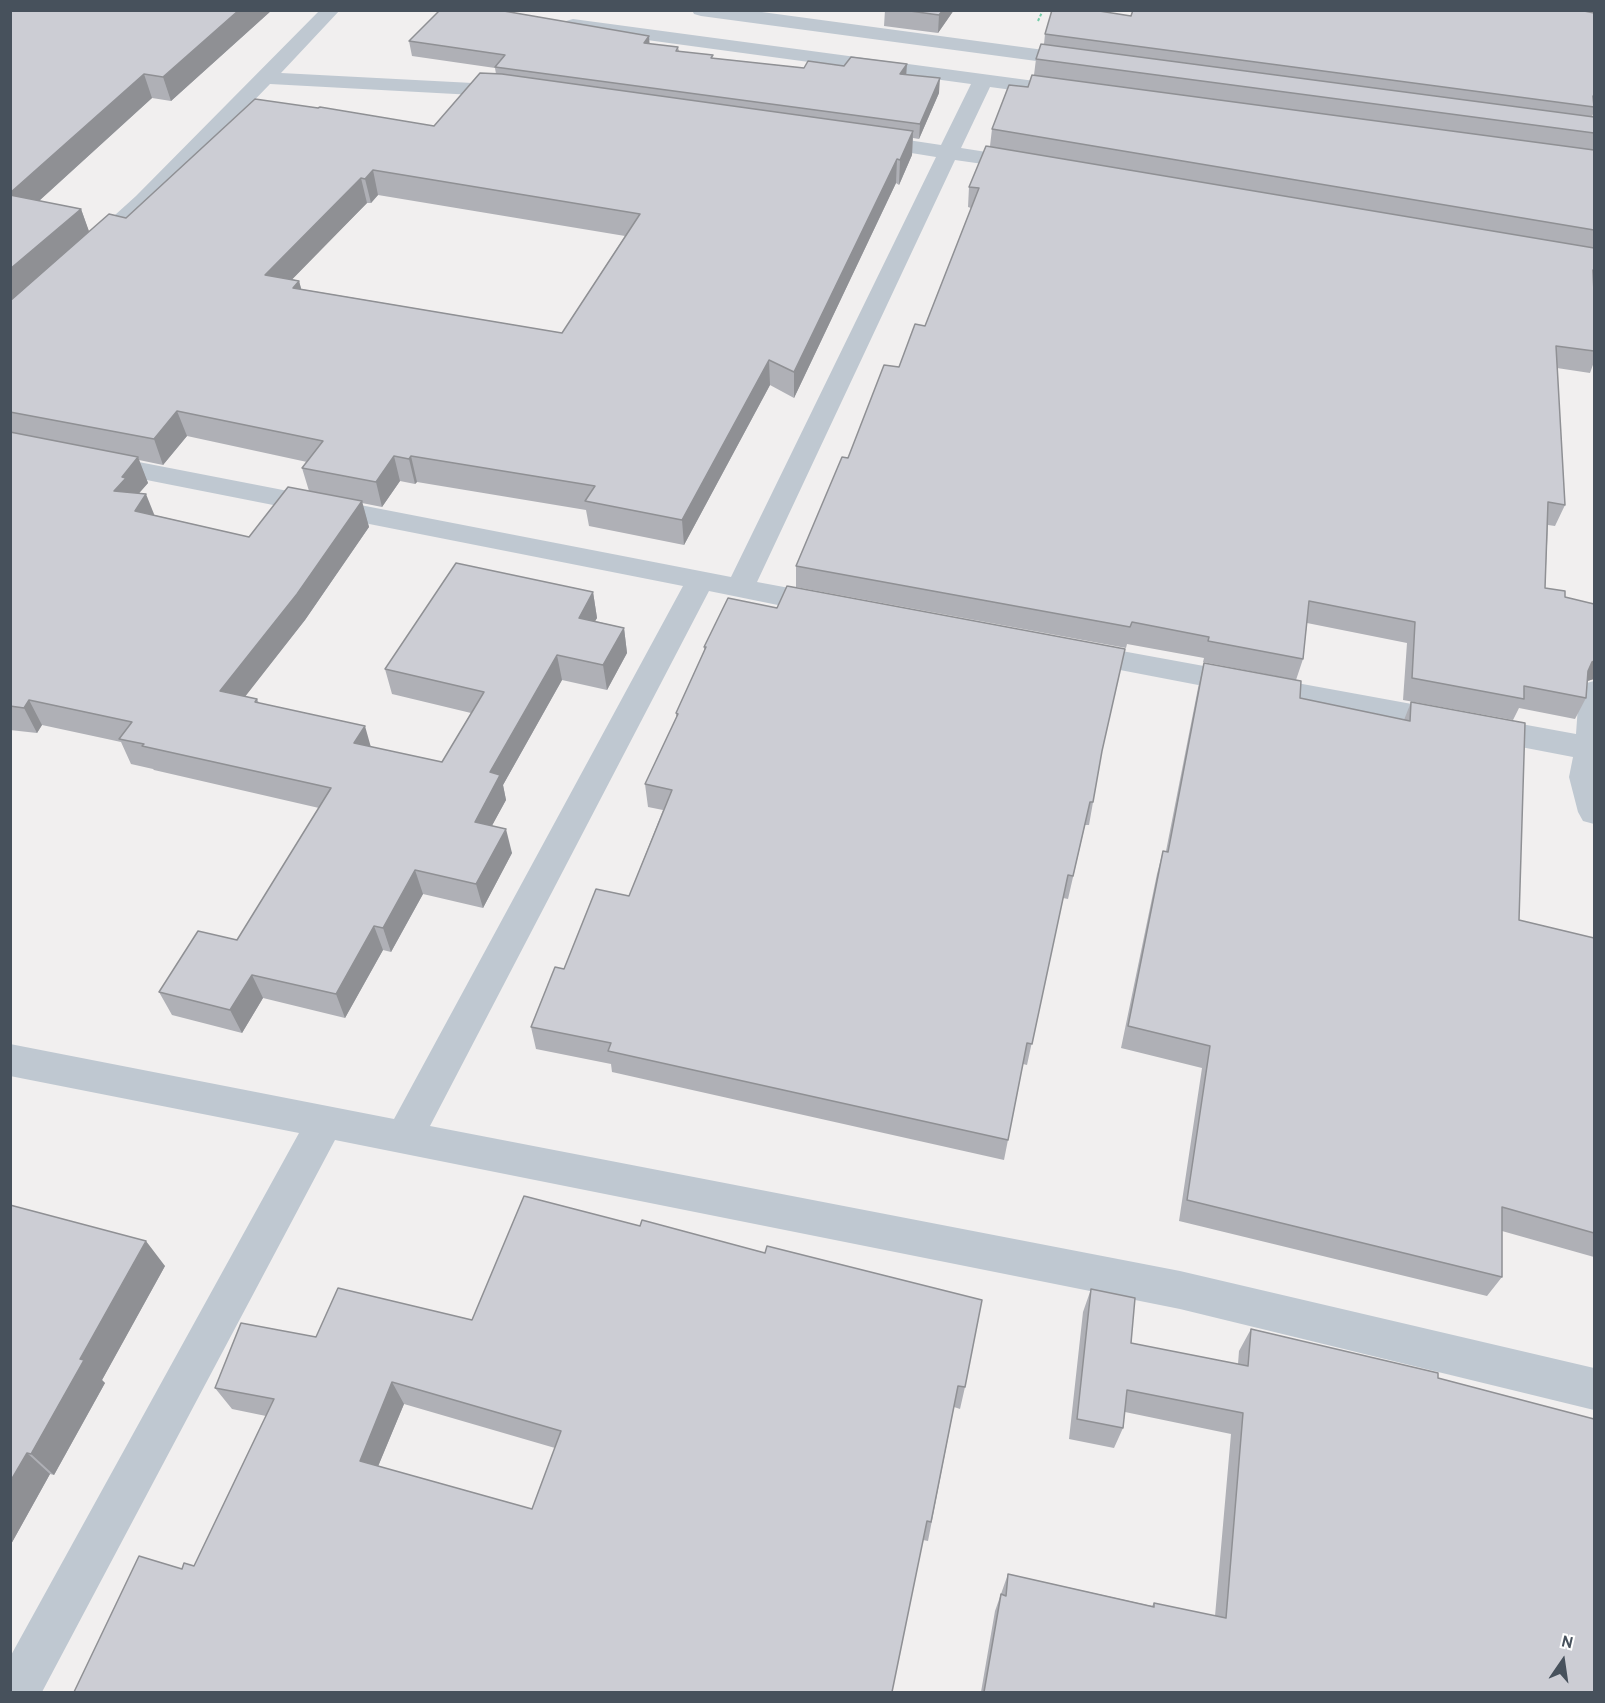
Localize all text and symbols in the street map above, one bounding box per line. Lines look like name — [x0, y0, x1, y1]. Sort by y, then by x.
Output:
north arrow — [1533, 1631, 1593, 1691]
text: N — [1559, 1632, 1575, 1654]

